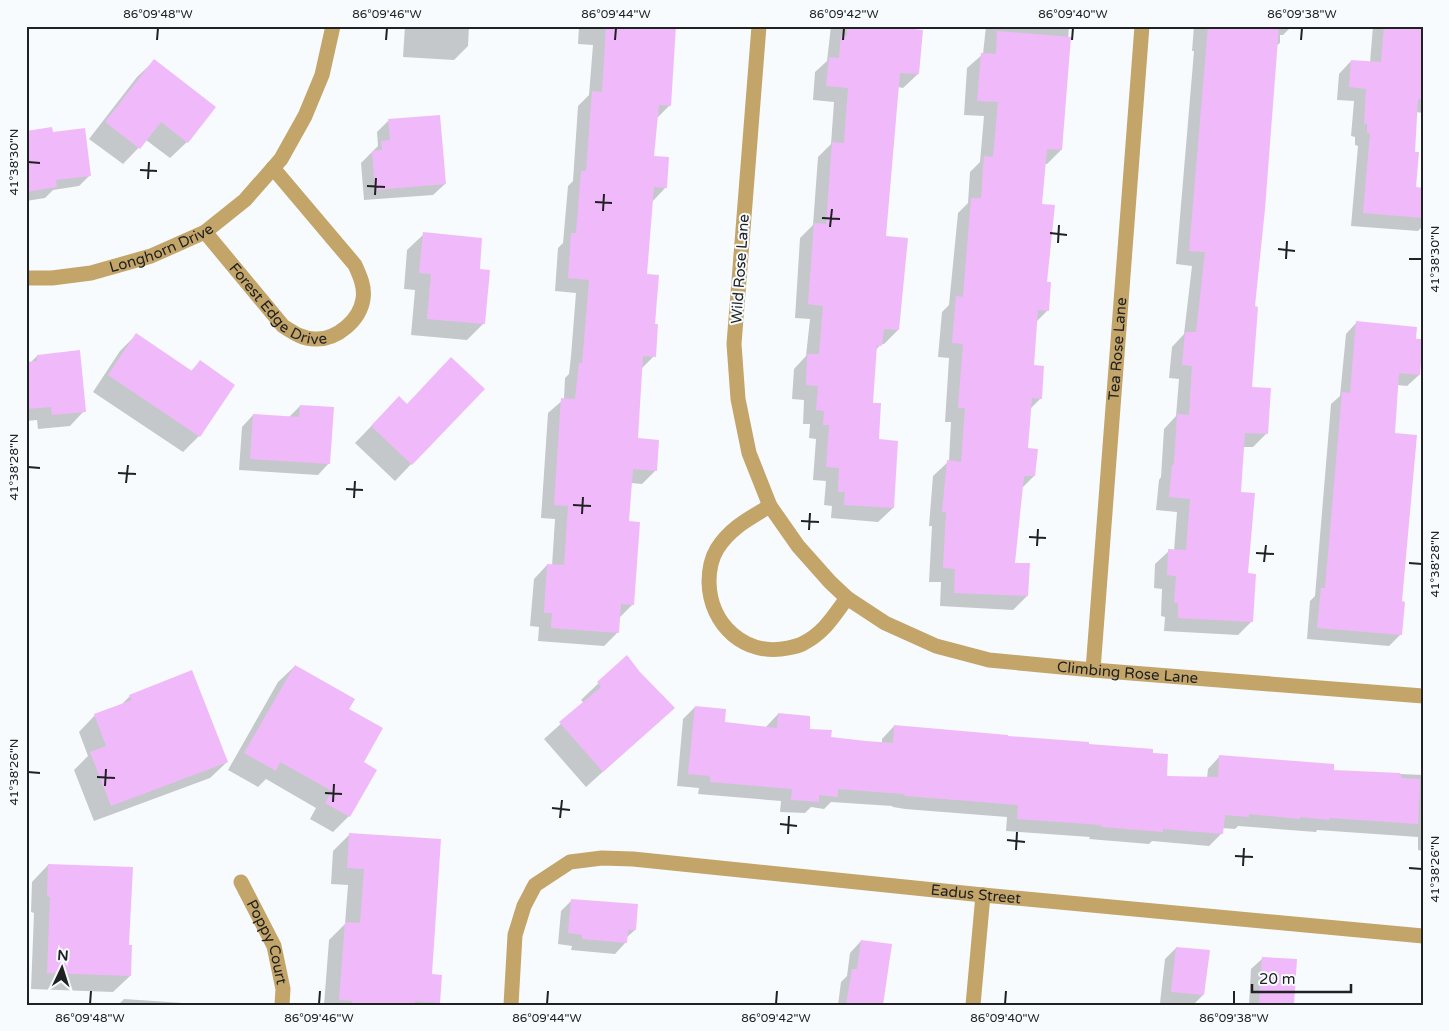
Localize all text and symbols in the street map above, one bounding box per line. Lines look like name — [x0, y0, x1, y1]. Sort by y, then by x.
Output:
text: 86°09'48"W — [123, 7, 193, 21]
text: 86°09'46"W — [352, 7, 422, 21]
text: 86°09'44"W — [581, 7, 651, 21]
text: 86°09'42"W — [809, 7, 879, 21]
text: 86°09'40"W — [1038, 7, 1108, 21]
text: 86°09'38"W — [1267, 7, 1337, 21]
text: 41°38'30"N — [7, 129, 21, 196]
street label: Wild Rose Lane — [727, 214, 753, 324]
street label: Longhorn Drive — [107, 220, 217, 276]
text: 41°38'30"N — [1428, 226, 1442, 293]
street label: Forest Edge Drive — [225, 259, 328, 348]
street label: Tea Rose Lane — [1105, 297, 1130, 401]
text: 41°38'28"N — [7, 434, 21, 501]
text: 41°38'28"N — [1428, 531, 1442, 598]
street label: Climbing Rose Lane — [1056, 658, 1199, 687]
text: 41°38'26"N — [7, 739, 21, 806]
text: 41°38'26"N — [1428, 836, 1442, 903]
street label: Eadus Street — [930, 881, 1022, 908]
street label: Poppy Court — [243, 897, 291, 986]
north arrow — [38, 944, 88, 994]
text: N — [57, 947, 69, 964]
scale bar — [1252, 961, 1350, 993]
text: 20 m — [1259, 970, 1296, 988]
text: 86°09'48"W — [55, 1011, 125, 1025]
text: 86°09'46"W — [284, 1011, 354, 1025]
text: 86°09'44"W — [512, 1011, 582, 1025]
text: 86°09'42"W — [741, 1011, 811, 1025]
text: 86°09'40"W — [970, 1011, 1040, 1025]
text: 86°09'38"W — [1199, 1011, 1269, 1025]

